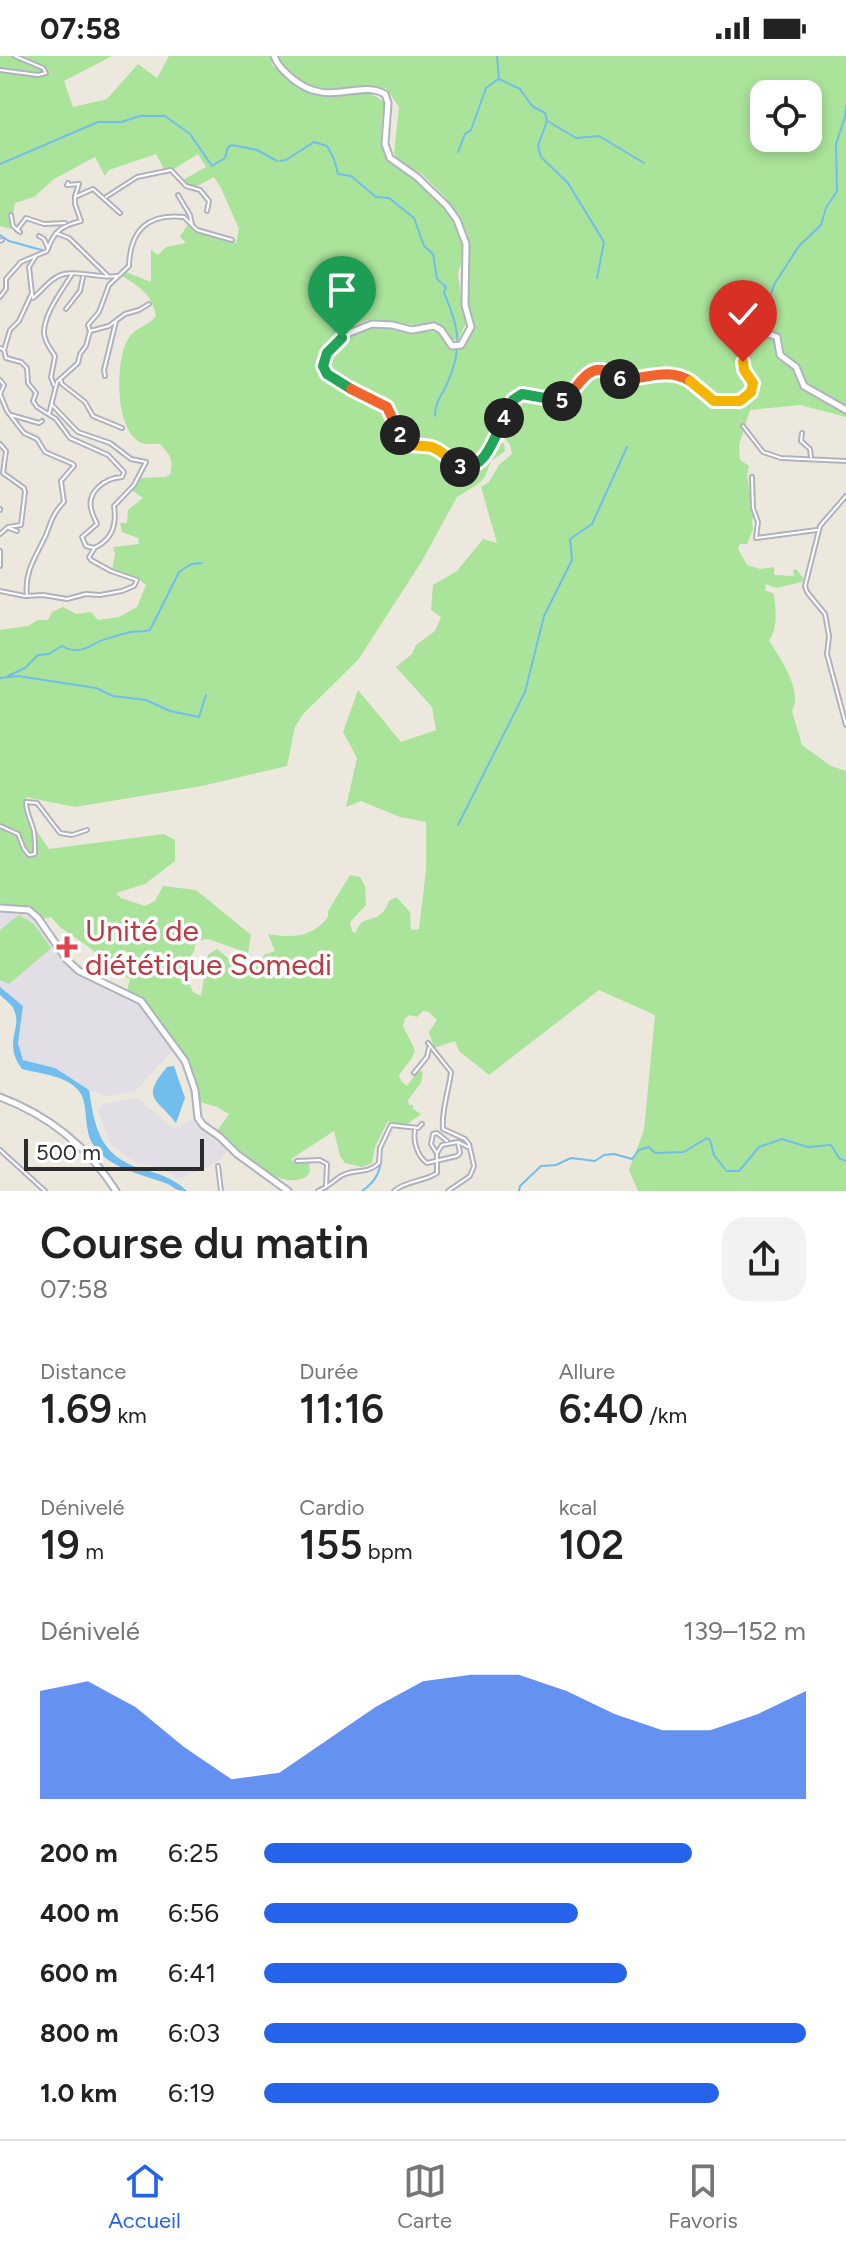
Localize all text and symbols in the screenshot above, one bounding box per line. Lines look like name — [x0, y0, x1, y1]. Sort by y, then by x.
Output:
text: 07:58 — [40, 10, 121, 47]
map controls — [750, 80, 822, 152]
button: locate — [750, 80, 822, 152]
pin — [308, 256, 376, 338]
icon: arrive — [320, 268, 364, 312]
pin — [709, 280, 777, 362]
icon: check — [721, 292, 765, 336]
pin: 6 — [600, 359, 640, 399]
text: 6 — [614, 365, 626, 392]
pin: 5 — [542, 381, 582, 421]
text: 5 — [556, 387, 568, 414]
pin: 4 — [484, 398, 524, 438]
text: 4 — [497, 404, 511, 431]
pin: 2 — [380, 415, 420, 455]
text: 2 — [394, 421, 406, 448]
pin: 3 — [440, 447, 480, 487]
text: 3 — [454, 453, 466, 480]
place label: Unité de diététique Somedi — [85, 912, 332, 983]
marker: Unité de diététique Somedi — [56, 936, 78, 958]
scale bar — [24, 1135, 204, 1171]
text: 500 m — [36, 1139, 101, 1166]
text: Course du matin — [40, 1216, 369, 1269]
button: share — [722, 1217, 806, 1301]
text: 07:58 — [40, 1273, 108, 1305]
text: Distance — [40, 1358, 126, 1385]
text: Durée — [299, 1358, 358, 1385]
text: Allure — [559, 1358, 615, 1385]
text: 1.69 — [40, 1385, 112, 1433]
text: 11:16 — [299, 1385, 384, 1433]
text: 6:40 — [559, 1385, 644, 1433]
text: km — [112, 1402, 147, 1429]
text: /km — [644, 1402, 687, 1429]
text: Dénivelé — [40, 1494, 125, 1521]
text: Cardio — [299, 1494, 365, 1521]
text: kcal — [559, 1494, 597, 1521]
text: 19 — [40, 1521, 80, 1569]
text: 155 — [299, 1521, 362, 1569]
text: 102 — [559, 1521, 624, 1569]
text: m — [80, 1538, 104, 1565]
text: bpm — [362, 1538, 412, 1565]
text: Dénivelé — [40, 1615, 140, 1647]
text: 139–152 m — [683, 1615, 806, 1647]
text: 200 m — [40, 1837, 118, 1869]
text: 6:25 — [168, 1837, 219, 1869]
text: 400 m — [40, 1897, 119, 1929]
text: 6:56 — [168, 1897, 219, 1929]
text: 600 m — [40, 1957, 118, 1989]
text: 6:41 — [168, 1957, 216, 1989]
text: 800 m — [40, 2017, 118, 2049]
text: 6:03 — [168, 2017, 220, 2049]
text: 1.0 km — [40, 2077, 117, 2109]
text: 6:19 — [168, 2077, 215, 2109]
tab: Accueil — [108, 2159, 181, 2234]
tab: Carte — [397, 2159, 452, 2234]
tab: Favoris — [668, 2159, 738, 2234]

